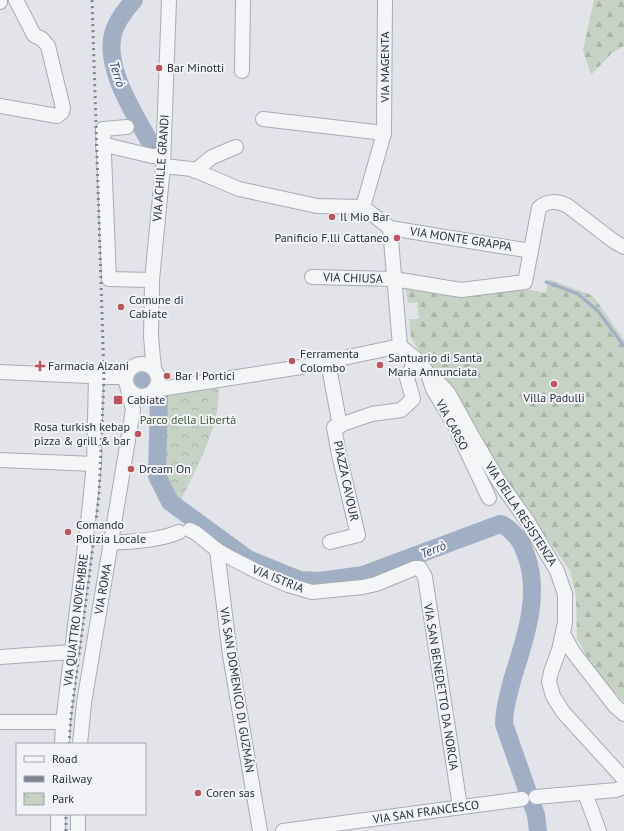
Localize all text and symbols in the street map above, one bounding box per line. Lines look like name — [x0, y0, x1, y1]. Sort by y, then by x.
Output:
street label: VIA MAGENTA — [377, 32, 392, 103]
water label: Terrò — [106, 59, 130, 90]
place label: Bar Minotti — [167, 60, 224, 75]
marker: Bar Minotti — [154, 63, 164, 73]
street label: VIA ACHILLE GRANDI — [149, 114, 172, 223]
place label: Il Mio Bar — [340, 209, 390, 224]
marker: Il Mio Bar — [327, 212, 337, 222]
street label: VIA MONTE GRAPPA — [408, 223, 513, 254]
place label: Panificio F.lli Cattaneo — [274, 230, 389, 245]
marker: Panificio F.lli Cattaneo — [392, 233, 402, 243]
street label: VIA CHIUSA — [322, 269, 383, 286]
place label: Comune di Cabiate — [129, 292, 184, 321]
marker: Comune di Cabiate — [116, 302, 126, 312]
place label: Ferramenta Colombo — [300, 346, 359, 375]
place label: Santuario di Santa Maria Annunciata — [388, 350, 482, 379]
marker: Ferramenta Colombo — [287, 356, 297, 366]
place label: Farmacia Alzani — [48, 358, 129, 373]
marker: Santuario di Santa Maria Annunciata — [375, 360, 385, 370]
marker: Farmacia Alzani — [35, 361, 45, 371]
place label: Bar I Portici — [175, 368, 235, 383]
marker: Bar I Portici — [162, 371, 172, 381]
marker: Villa Padulli — [549, 379, 559, 389]
place label: Villa Padulli — [522, 390, 585, 405]
place label: Cabiate — [127, 392, 165, 407]
marker: Cabiate — [112, 394, 124, 406]
street label: VIA CARSO — [432, 396, 472, 453]
park label: Parco della Libertà — [140, 412, 236, 427]
place label: Rosa turkish kebap pizza & grill & bar — [34, 419, 130, 448]
marker: Rosa turkish kebap pizza & grill & bar — [133, 429, 143, 439]
street label: PIAZZA CAVOUR — [331, 439, 362, 523]
street label: VIA DELLA RESISTENZA — [482, 458, 561, 568]
place label: Dream On — [139, 461, 191, 476]
marker: Dream On — [126, 464, 136, 474]
place label: Comando Polizia Locale — [76, 517, 146, 546]
marker: Comando Polizia Locale — [63, 527, 73, 537]
water label: Terrò — [418, 537, 449, 562]
street label: VIA QUATTRO NOVEMBRE — [60, 553, 91, 688]
street label: VIA ISTRIA — [249, 561, 306, 596]
street label: VIA ROMA — [90, 562, 114, 616]
street label: VIA SAN BENEDETTO DA NORCIA — [421, 601, 462, 772]
street label: VIA SAN DOMENICO DI GUZMÁN — [217, 605, 258, 774]
legend — [16, 743, 146, 815]
text: Road — [52, 751, 77, 766]
text: Railway — [52, 771, 92, 786]
place label: Coren sas — [206, 785, 255, 800]
marker: Coren sas — [193, 788, 203, 798]
text: Park — [52, 791, 74, 806]
street label: VIA SAN FRANCESCO — [371, 797, 480, 827]

